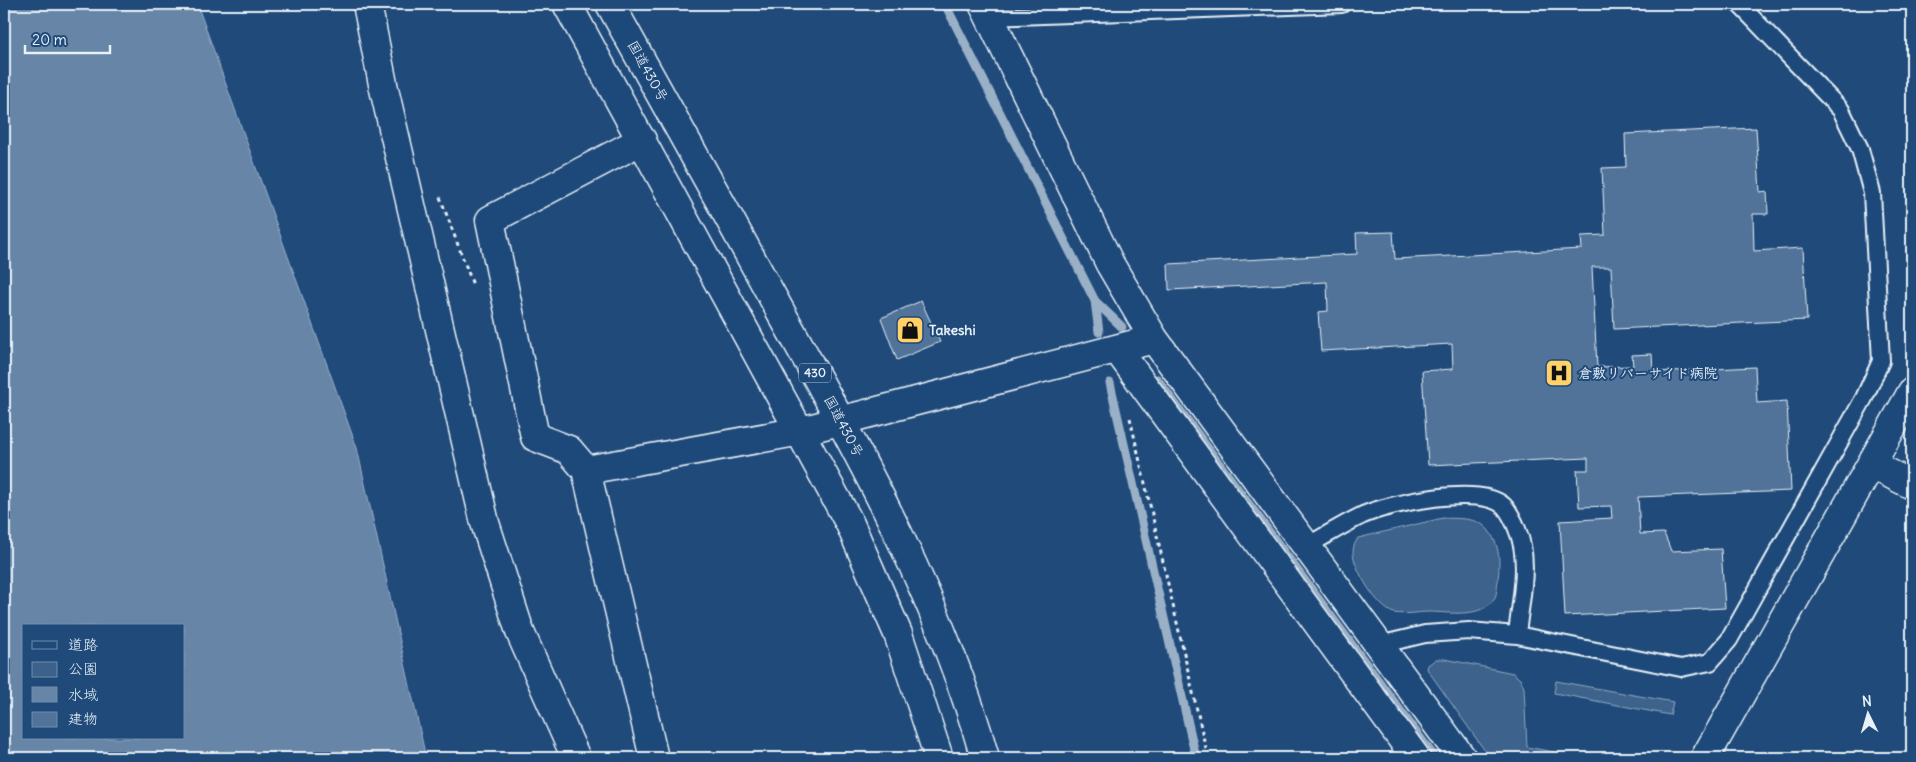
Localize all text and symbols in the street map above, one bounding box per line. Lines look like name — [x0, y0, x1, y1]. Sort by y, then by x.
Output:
scale bar — [25, 22, 110, 54]
text: 20 m — [32, 30, 67, 49]
street label: 国道430号 — [624, 37, 672, 105]
shop icon: Takeshi — [895, 315, 925, 345]
place label: Takeshi — [929, 321, 976, 339]
hospital icon: 倉敷リバーサイド病院 — [1544, 358, 1574, 388]
road number: 430 — [799, 363, 831, 382]
place label: 倉敷リバーサイド病院 — [1578, 364, 1718, 382]
street label: 国道430号 — [820, 392, 868, 460]
legend — [22, 624, 185, 740]
text: 道路 — [68, 635, 98, 654]
text: 公園 — [68, 659, 98, 678]
text: 水域 — [68, 685, 98, 704]
north arrow — [1844, 690, 1894, 740]
text: N — [1861, 692, 1872, 710]
text: 建物 — [68, 709, 98, 728]

